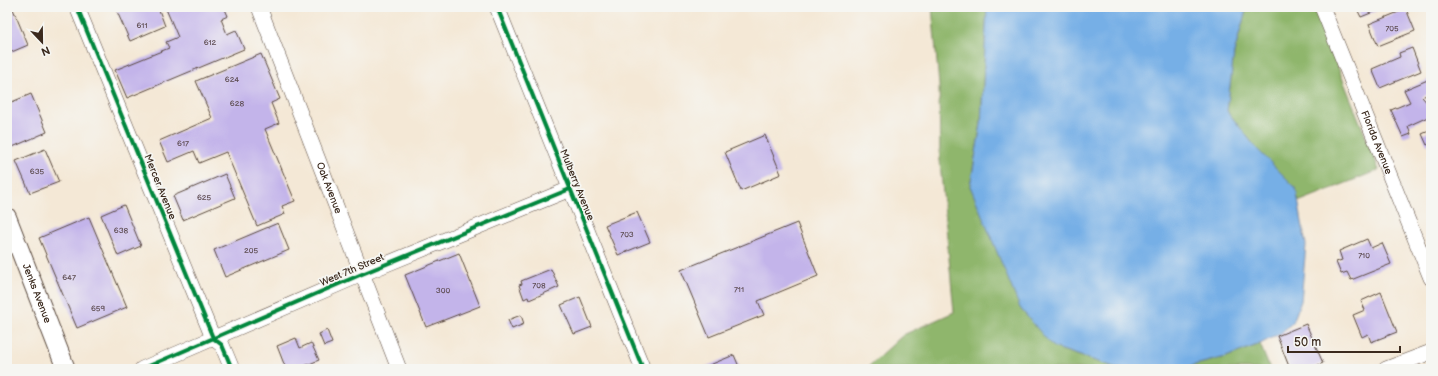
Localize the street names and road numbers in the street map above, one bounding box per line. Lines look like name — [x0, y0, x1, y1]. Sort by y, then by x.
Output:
street label: Florida Avenue — [1358, 109, 1395, 176]
street label: Mulberry Avenue — [557, 148, 597, 222]
street label: Mercer Avenue — [141, 153, 179, 221]
street label: Oak Avenue — [314, 160, 344, 216]
street label: West 7th Street — [318, 251, 386, 289]
street label: Jenks Avenue — [20, 262, 54, 325]

